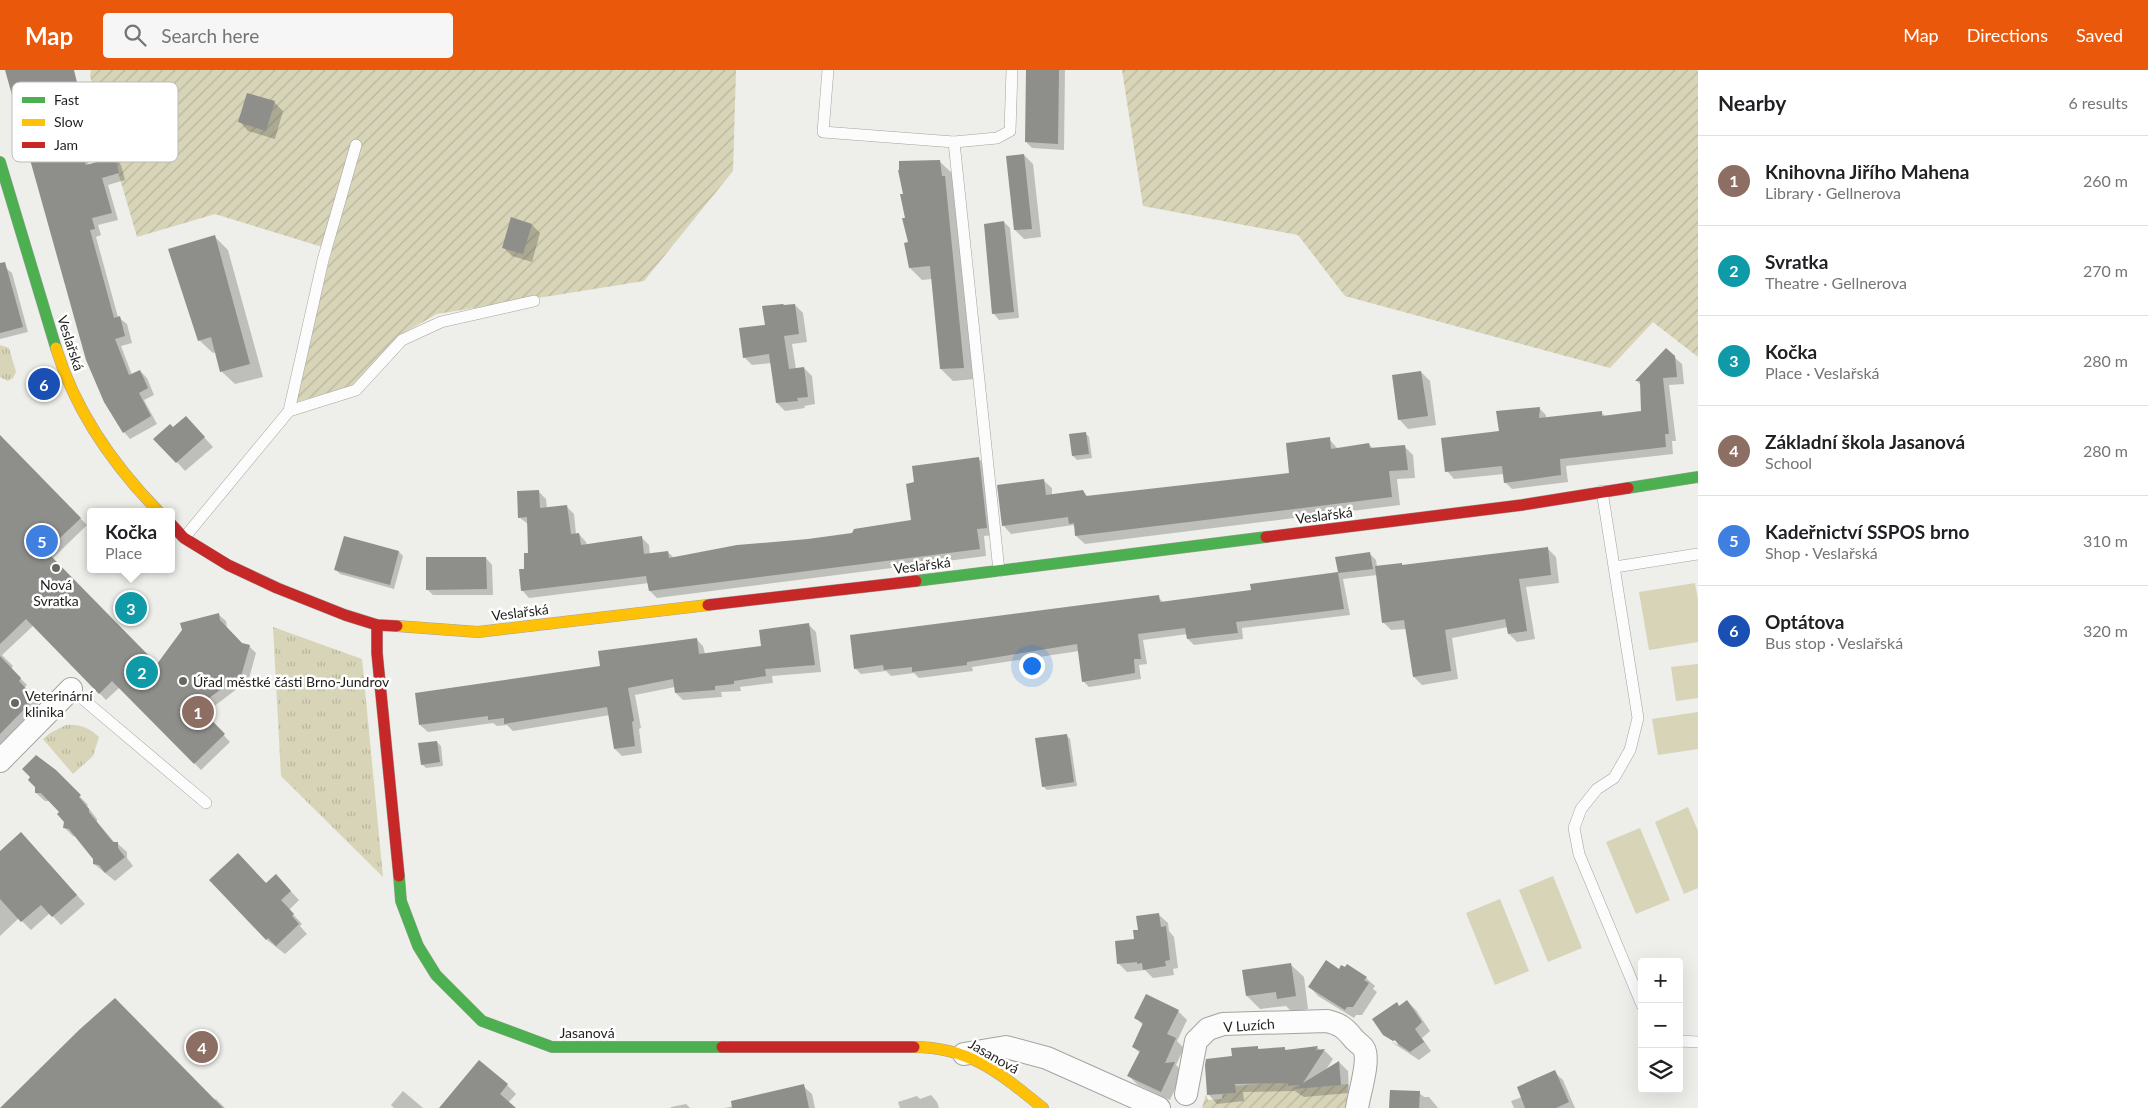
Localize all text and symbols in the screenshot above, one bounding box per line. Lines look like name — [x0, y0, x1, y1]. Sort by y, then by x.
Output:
search box — [103, 13, 453, 58]
text: Map — [25, 21, 73, 50]
icon: search — [121, 21, 149, 49]
text: Search here — [161, 24, 259, 47]
text: Map — [1903, 24, 1939, 46]
text: Directions — [1967, 24, 2048, 46]
text: Saved — [2076, 24, 2123, 46]
legend — [12, 82, 178, 162]
text: Nearby — [1718, 90, 1786, 115]
text: Fast — [54, 91, 79, 108]
text: 6 results — [2068, 93, 2128, 112]
text: Slow — [54, 113, 84, 130]
text: Jam — [54, 136, 78, 153]
text: Knihovna Jiřího Mahena — [1765, 160, 1969, 183]
text: 1 — [1729, 171, 1739, 190]
text: 260 m — [2083, 171, 2128, 190]
text: Library · Gellnerova — [1765, 183, 1901, 202]
text: Svratka — [1765, 250, 1828, 273]
text: 2 — [1729, 261, 1739, 280]
text: 270 m — [2083, 261, 2128, 280]
text: Theatre · Gellnerova — [1765, 273, 1907, 292]
street label: Veslařská — [54, 313, 88, 373]
text: Kočka — [1765, 340, 1817, 363]
text: 3 — [1729, 351, 1739, 370]
text: 280 m — [2083, 351, 2128, 370]
text: Place · Veslařská — [1765, 363, 1880, 382]
pin: 6 — [28, 365, 60, 403]
text: Základní škola Jasanová — [1765, 430, 1965, 453]
text: 4 — [1729, 441, 1739, 460]
text: 280 m — [2083, 441, 2128, 460]
text: School — [1765, 453, 1812, 472]
street label: Veslařská — [1295, 503, 1354, 527]
popup — [87, 508, 175, 573]
text: Kočka — [105, 520, 157, 543]
text: Kadeřnictví SSPOS brno — [1765, 520, 1969, 543]
pin: 5 — [26, 522, 58, 560]
text: 5 — [1729, 531, 1739, 550]
text: 310 m — [2083, 531, 2128, 550]
text: Place — [105, 543, 142, 562]
text: Shop · Veslařská — [1765, 543, 1878, 562]
street label: Veslařská — [893, 553, 952, 577]
marker: Nová Svratka — [50, 562, 62, 574]
place label: Nová Svratka — [33, 576, 79, 609]
pin: 3 — [115, 589, 147, 627]
street label: Veslařská — [491, 600, 550, 624]
text: Optátova — [1765, 610, 1844, 633]
text: 6 — [1729, 621, 1739, 640]
text: 320 m — [2083, 621, 2128, 640]
text: Bus stop · Veslařská — [1765, 633, 1903, 652]
pin: 2 — [126, 653, 158, 691]
your location — [1019, 653, 1045, 679]
place label: Úřad městké části Brno-Jundrov — [193, 673, 390, 690]
marker: Úřad městké části Brno-Jundrov — [177, 675, 189, 687]
place label: Veterinární klinika — [25, 687, 93, 720]
pin: 1 — [182, 693, 214, 731]
marker: Veterinární klinika — [9, 697, 21, 709]
map controls — [1638, 958, 1683, 1093]
button: + — [1638, 958, 1683, 1003]
button: − — [1638, 1003, 1683, 1048]
street label: V Luzích — [1223, 1015, 1275, 1035]
street label: Jasanová — [559, 1024, 615, 1041]
pin: 4 — [186, 1028, 218, 1066]
street label: Jasanová — [966, 1035, 1022, 1077]
button: layers — [1638, 1048, 1683, 1093]

